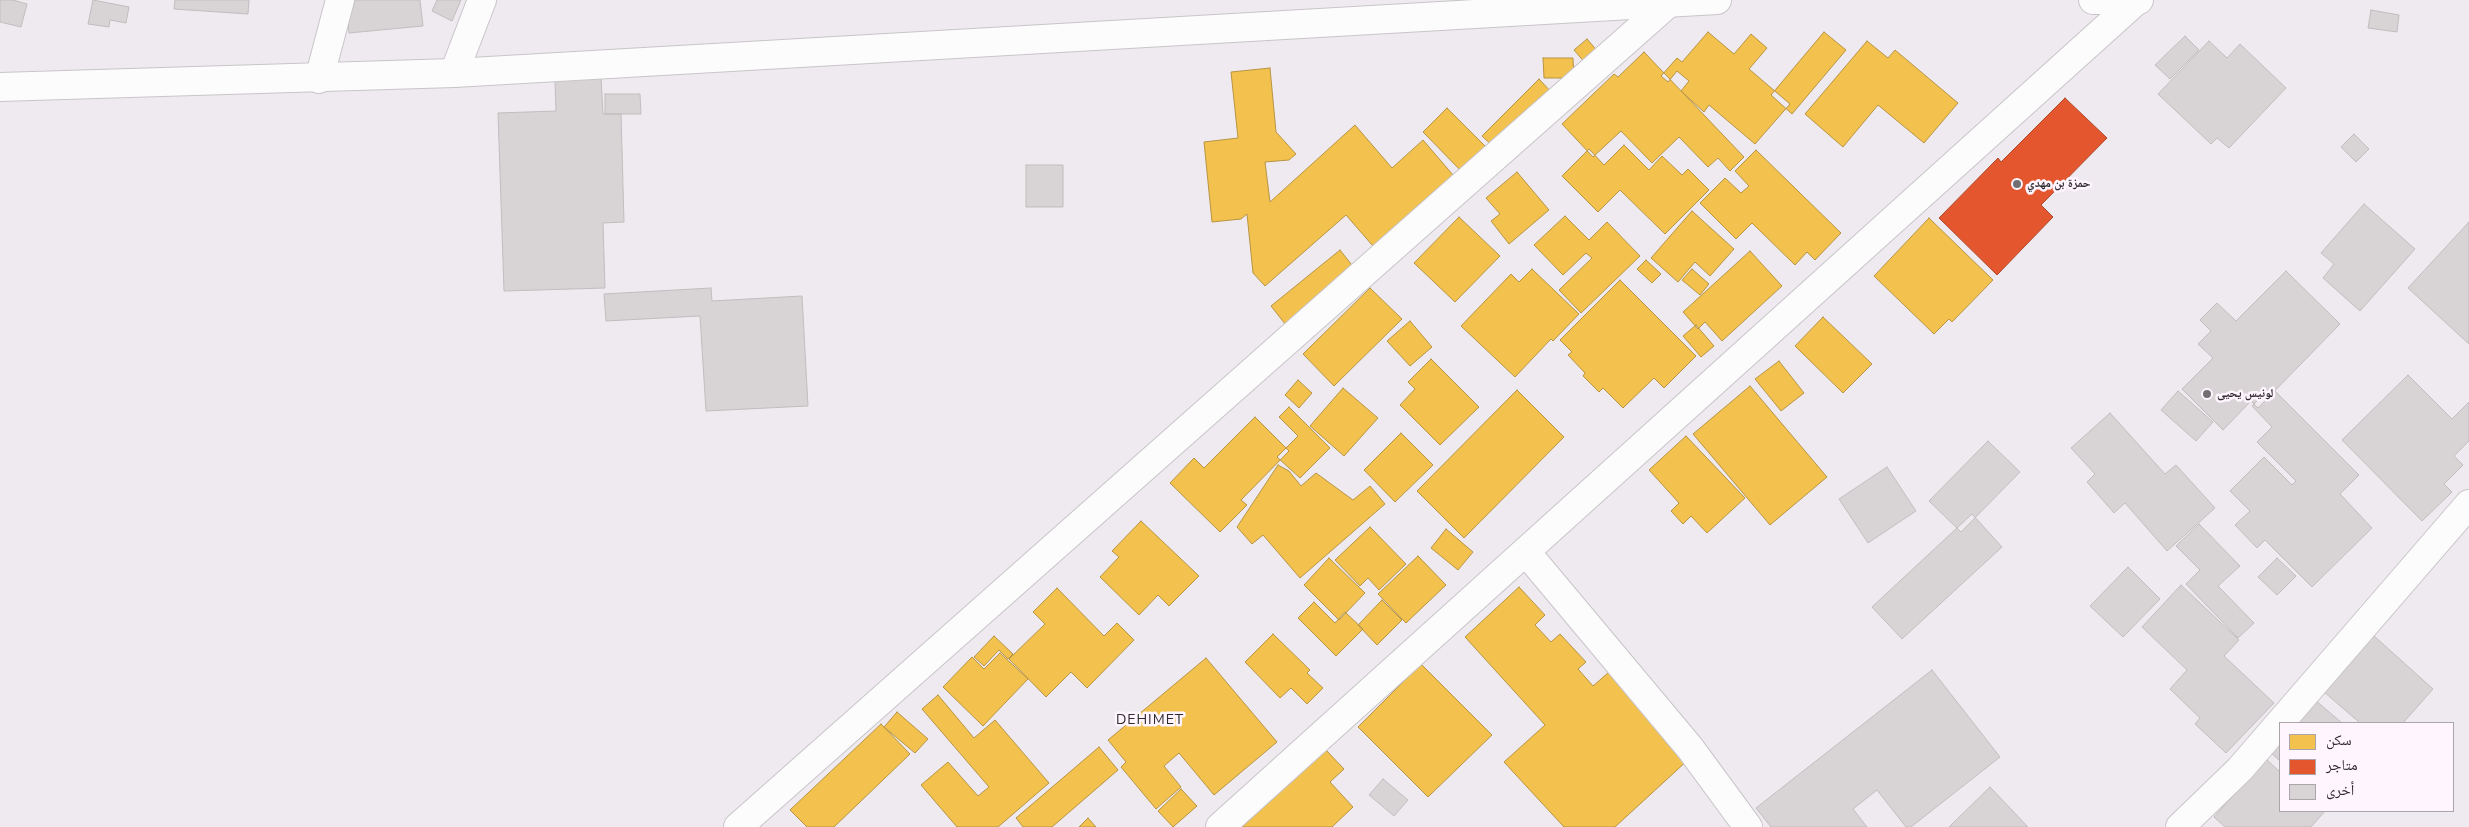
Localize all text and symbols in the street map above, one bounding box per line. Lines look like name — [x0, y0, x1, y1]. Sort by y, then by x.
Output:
place label: حمزة بن مهدي — [2027, 177, 2090, 191]
marker: حمزة بن مهدي — [2011, 178, 2023, 190]
place label: لونيس يحيى — [2217, 387, 2273, 401]
marker: لونيس يحيى — [2201, 388, 2213, 400]
district label: DEHIMET — [1115, 713, 1185, 729]
legend — [2279, 722, 2454, 812]
text: سكن — [2326, 730, 2352, 750]
text: متاجر — [2326, 755, 2358, 775]
text: أخرى — [2326, 780, 2354, 800]

